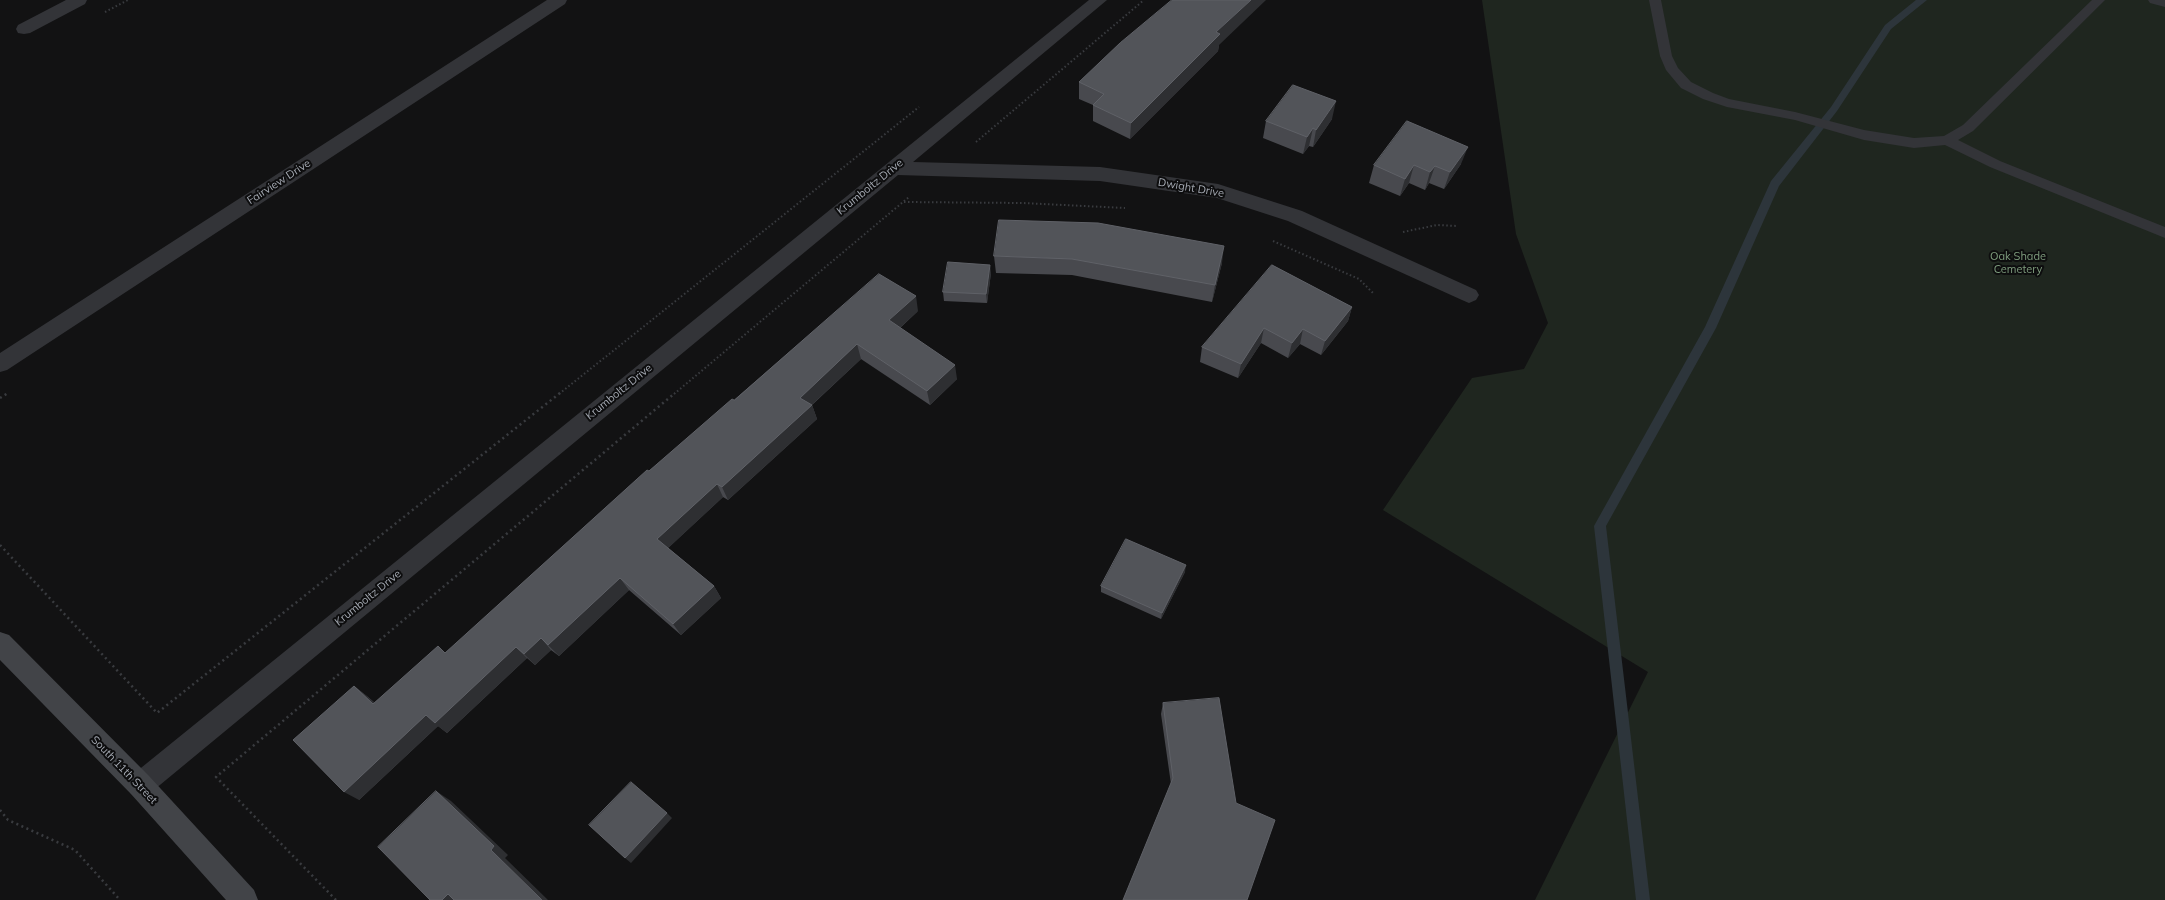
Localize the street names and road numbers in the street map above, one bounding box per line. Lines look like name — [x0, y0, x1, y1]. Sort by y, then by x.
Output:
street label: Krumboltz Drive — [834, 156, 906, 218]
street label: Fairview Drive — [245, 157, 313, 207]
street label: Dwight Drive — [1157, 176, 1225, 200]
street label: Krumboltz Drive — [583, 361, 655, 423]
street label: Krumboltz Drive — [332, 567, 404, 629]
street label: South 11th Street — [88, 733, 160, 807]

